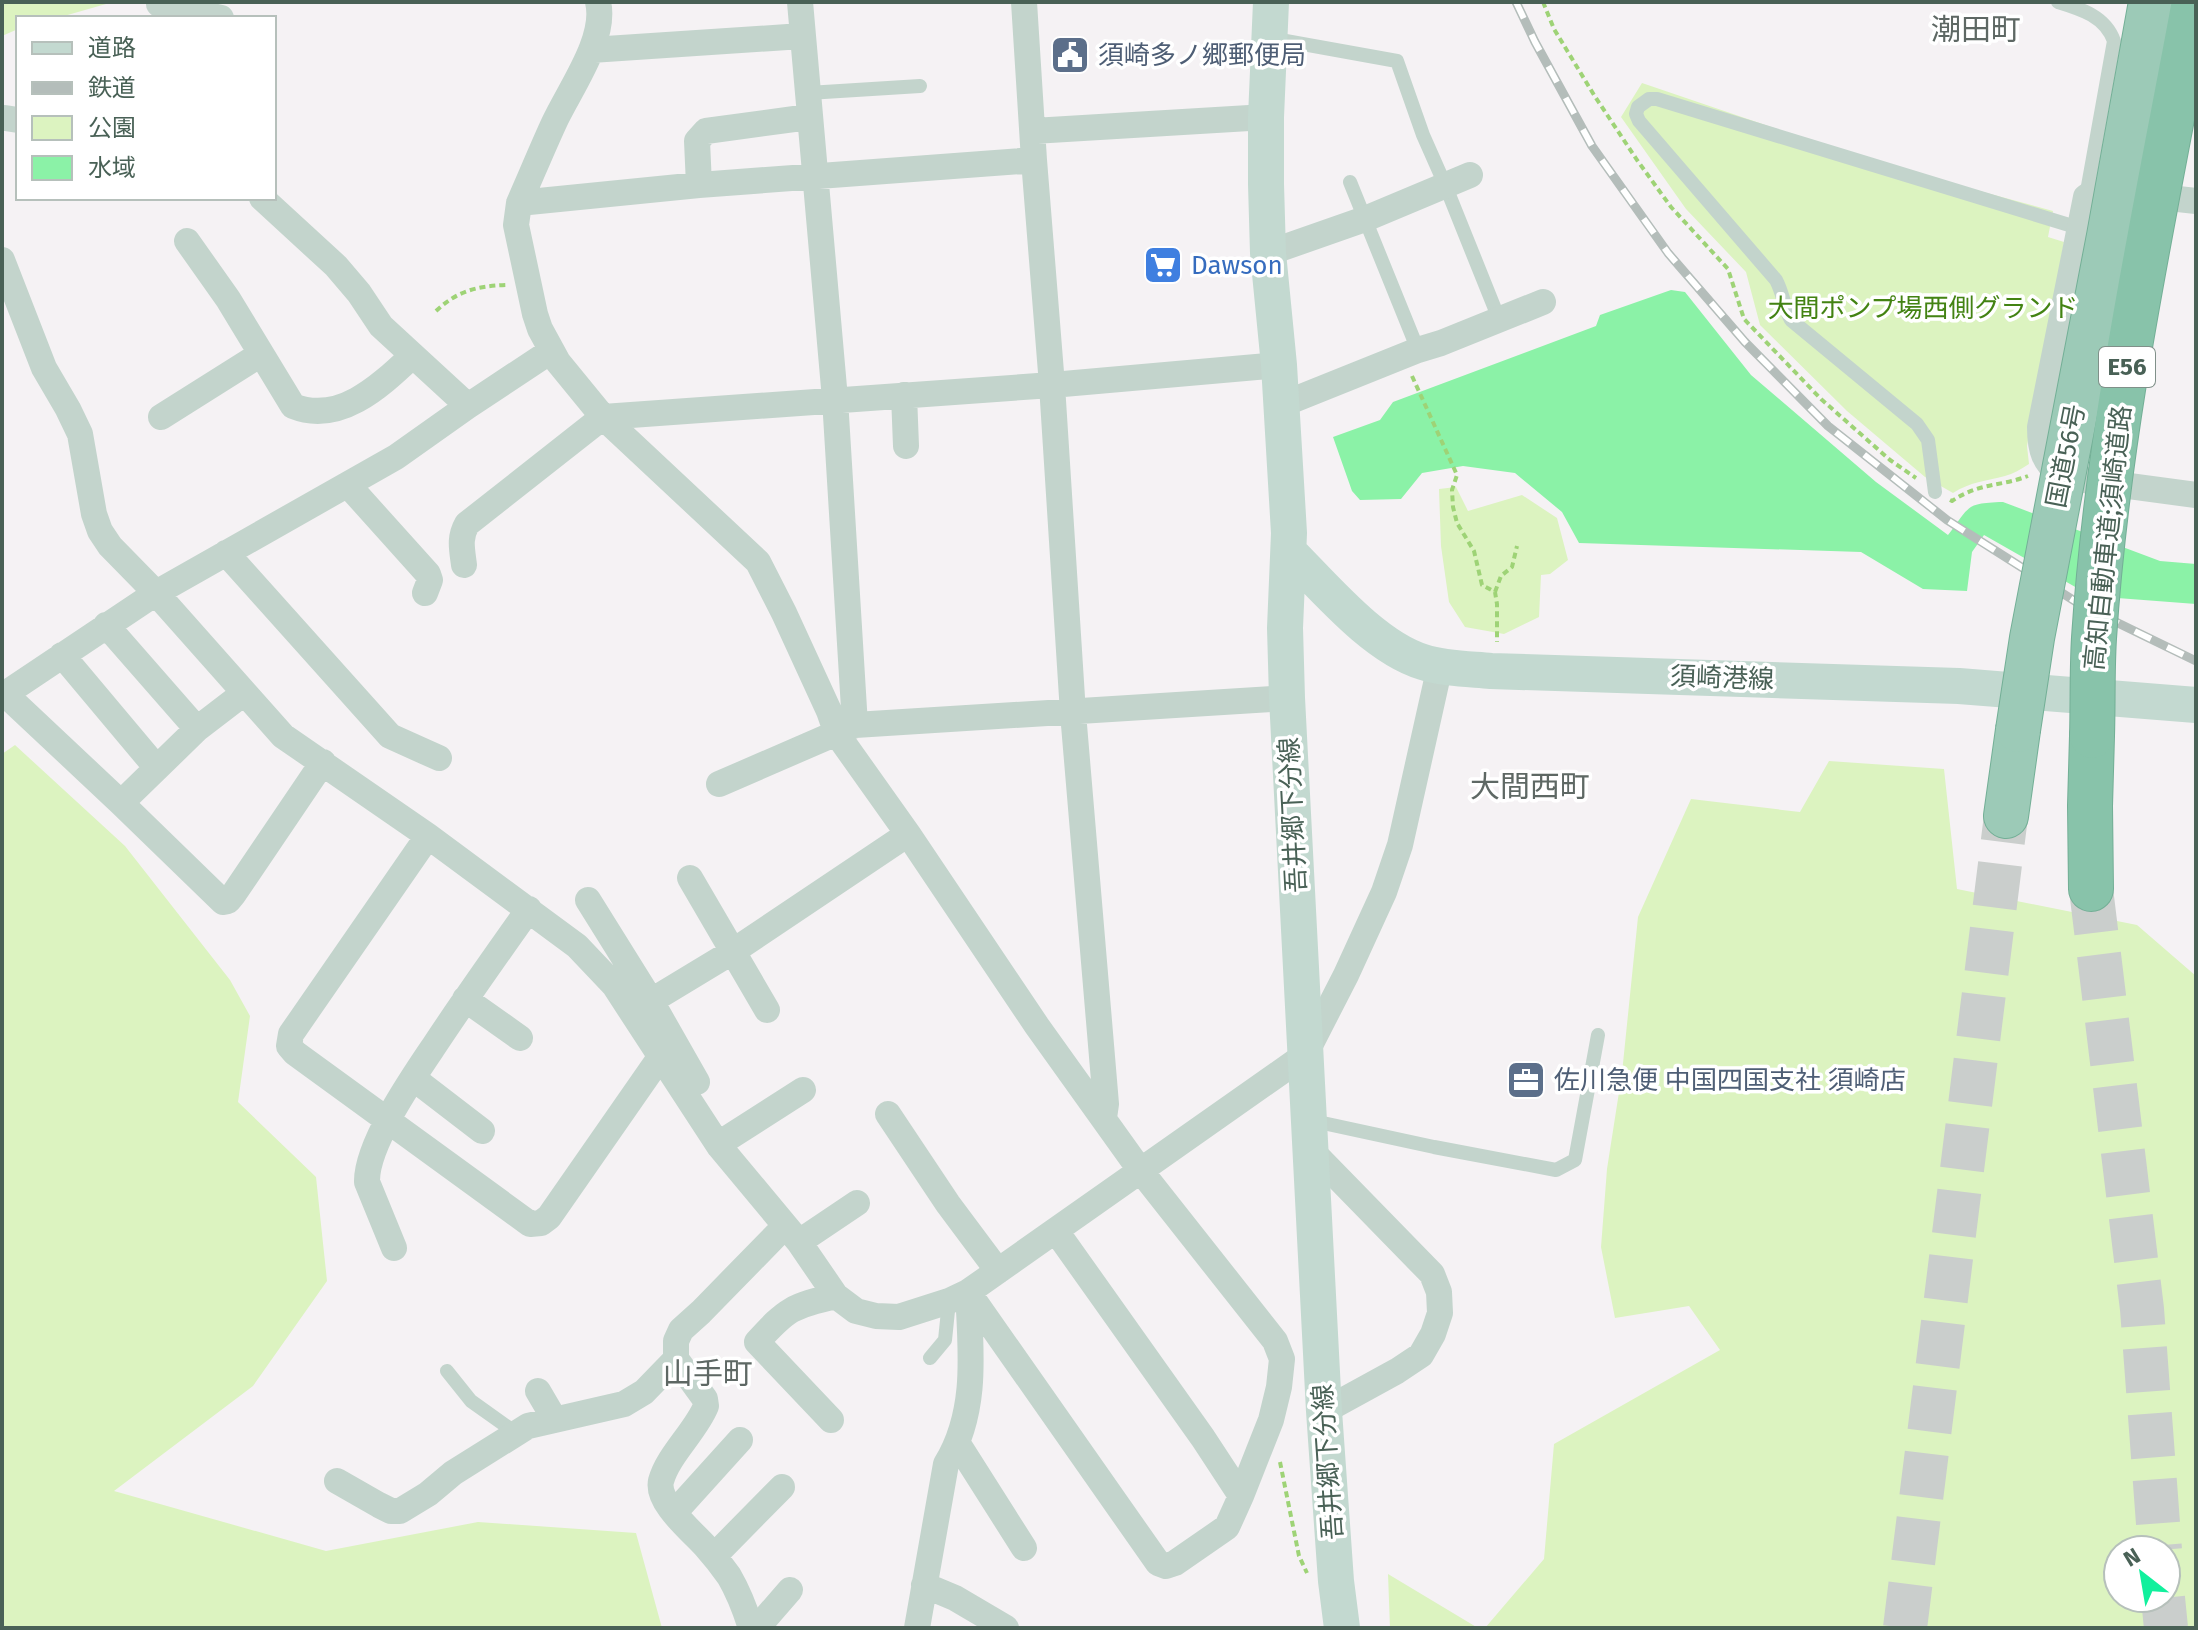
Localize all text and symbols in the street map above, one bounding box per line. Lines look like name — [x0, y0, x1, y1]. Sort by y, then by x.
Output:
district label: 潮田町 — [1931, 12, 2021, 48]
legend — [16, 16, 276, 200]
text: 道路 — [88, 34, 136, 62]
public building icon: 須崎多ノ郷郵便局 — [1049, 34, 1091, 76]
place label: 須崎多ノ郷郵便局 — [1098, 40, 1306, 71]
text: 鉄道 — [88, 74, 136, 102]
text: 公園 — [88, 114, 136, 142]
text: 水域 — [88, 154, 136, 182]
supermarket icon: Dawson — [1142, 244, 1184, 286]
place label: Dawson — [1191, 250, 1283, 281]
park label: 大間ポンプ場西側グランド — [1767, 293, 2079, 324]
road number: E56 — [2099, 347, 2155, 387]
street label: 国道56号 — [2041, 402, 2091, 510]
street label: 高知自動車道;須崎道路 — [2079, 404, 2137, 672]
street label: 須崎港線 — [1669, 661, 1775, 695]
street label: 吾井郷下分線 — [1273, 736, 1313, 894]
district label: 大間西町 — [1470, 769, 1590, 805]
office icon: 佐川急便 中国四国支社 須崎店 — [1505, 1059, 1547, 1101]
place label: 佐川急便 中国四国支社 須崎店 — [1554, 1065, 1906, 1096]
district label: 山手町 — [663, 1356, 753, 1392]
street label: 吾井郷下分線 — [1307, 1383, 1349, 1541]
north arrow — [2102, 1534, 2182, 1614]
text: N — [2119, 1542, 2145, 1573]

